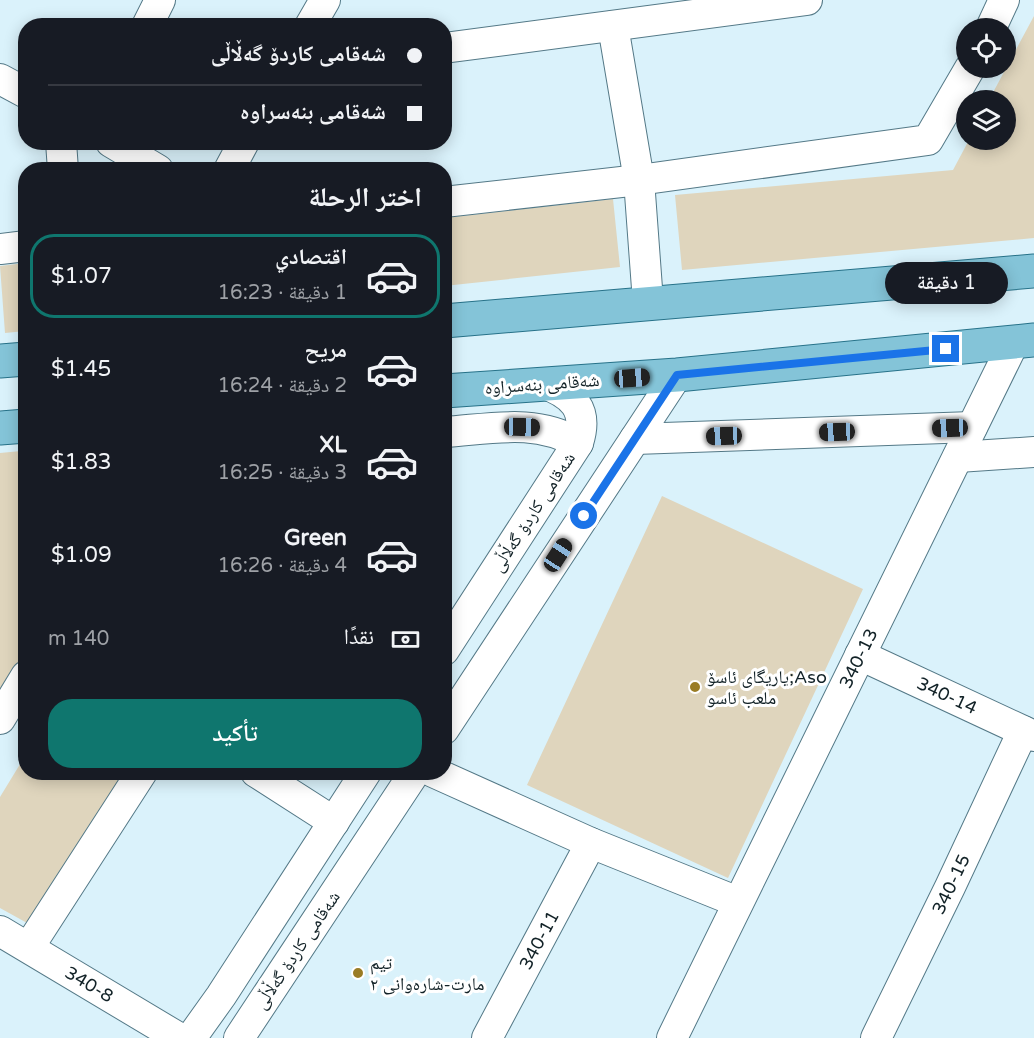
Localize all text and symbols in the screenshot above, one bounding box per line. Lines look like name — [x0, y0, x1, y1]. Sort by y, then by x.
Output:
map controls — [956, 18, 1016, 150]
button: locate — [956, 18, 1016, 78]
text: شەقامی کاردۆ گەڵاڵی — [211, 41, 386, 67]
button: layers — [956, 90, 1016, 150]
text: شەقامی بنەسراوە — [240, 99, 386, 125]
text: اختر الرحلة — [308, 181, 422, 214]
text: اقتصادي — [275, 244, 347, 270]
icon: car — [365, 249, 419, 303]
callout: 1 دقيقة — [884, 262, 1008, 304]
text: $1.07 — [51, 263, 112, 289]
text: 1 دقيقة — [917, 271, 976, 295]
text: 1 دقيقة · 16:23 — [218, 281, 347, 305]
route end — [932, 335, 959, 362]
text: مريح — [304, 337, 347, 363]
icon: car — [365, 342, 419, 396]
text: $1.45 — [51, 356, 111, 382]
car — [613, 368, 651, 388]
street label: شەقامی بنەسراوە — [484, 369, 600, 399]
text: 2 دقيقة · 16:24 — [218, 374, 347, 398]
car — [504, 418, 540, 436]
car — [932, 418, 968, 438]
car — [819, 422, 855, 442]
car — [706, 426, 742, 446]
text: XL — [320, 432, 347, 458]
icon: car — [365, 435, 419, 489]
street label: شەقامی کاردۆ گەڵاڵی — [486, 448, 580, 576]
text: $1.83 — [51, 449, 112, 475]
text: 3 دقيقة · 16:25 — [218, 461, 347, 485]
route start — [570, 502, 597, 529]
text: Green — [284, 525, 347, 551]
icon: car — [365, 528, 419, 582]
car — [541, 535, 575, 575]
text: $1.09 — [51, 542, 112, 568]
text: 4 دقيقة · 16:26 — [218, 554, 347, 578]
icon: cash — [389, 623, 422, 656]
text: نقدًا — [344, 624, 374, 650]
street label: 340-13 — [835, 625, 883, 692]
text: 140 m — [48, 627, 109, 651]
place label: یاریگای ئاسۆ;Aso ملعب ئاسو — [707, 666, 827, 709]
street label: 340-14 — [913, 672, 981, 719]
marker: یاریگای ئاسۆ;Aso ملعب ئاسو — [688, 680, 702, 694]
button: تأكيد — [48, 699, 422, 768]
street label: 340-15 — [927, 851, 975, 918]
street label: شەقامی کاردۆ گەڵاڵی — [249, 886, 345, 1013]
street label: 340-11 — [514, 907, 564, 973]
place label: تیم مارت-شارەوانی ٢ — [370, 952, 484, 995]
street label: 340-8 — [61, 961, 117, 1007]
marker: تیم مارت-شارەوانی ٢ — [351, 966, 365, 980]

